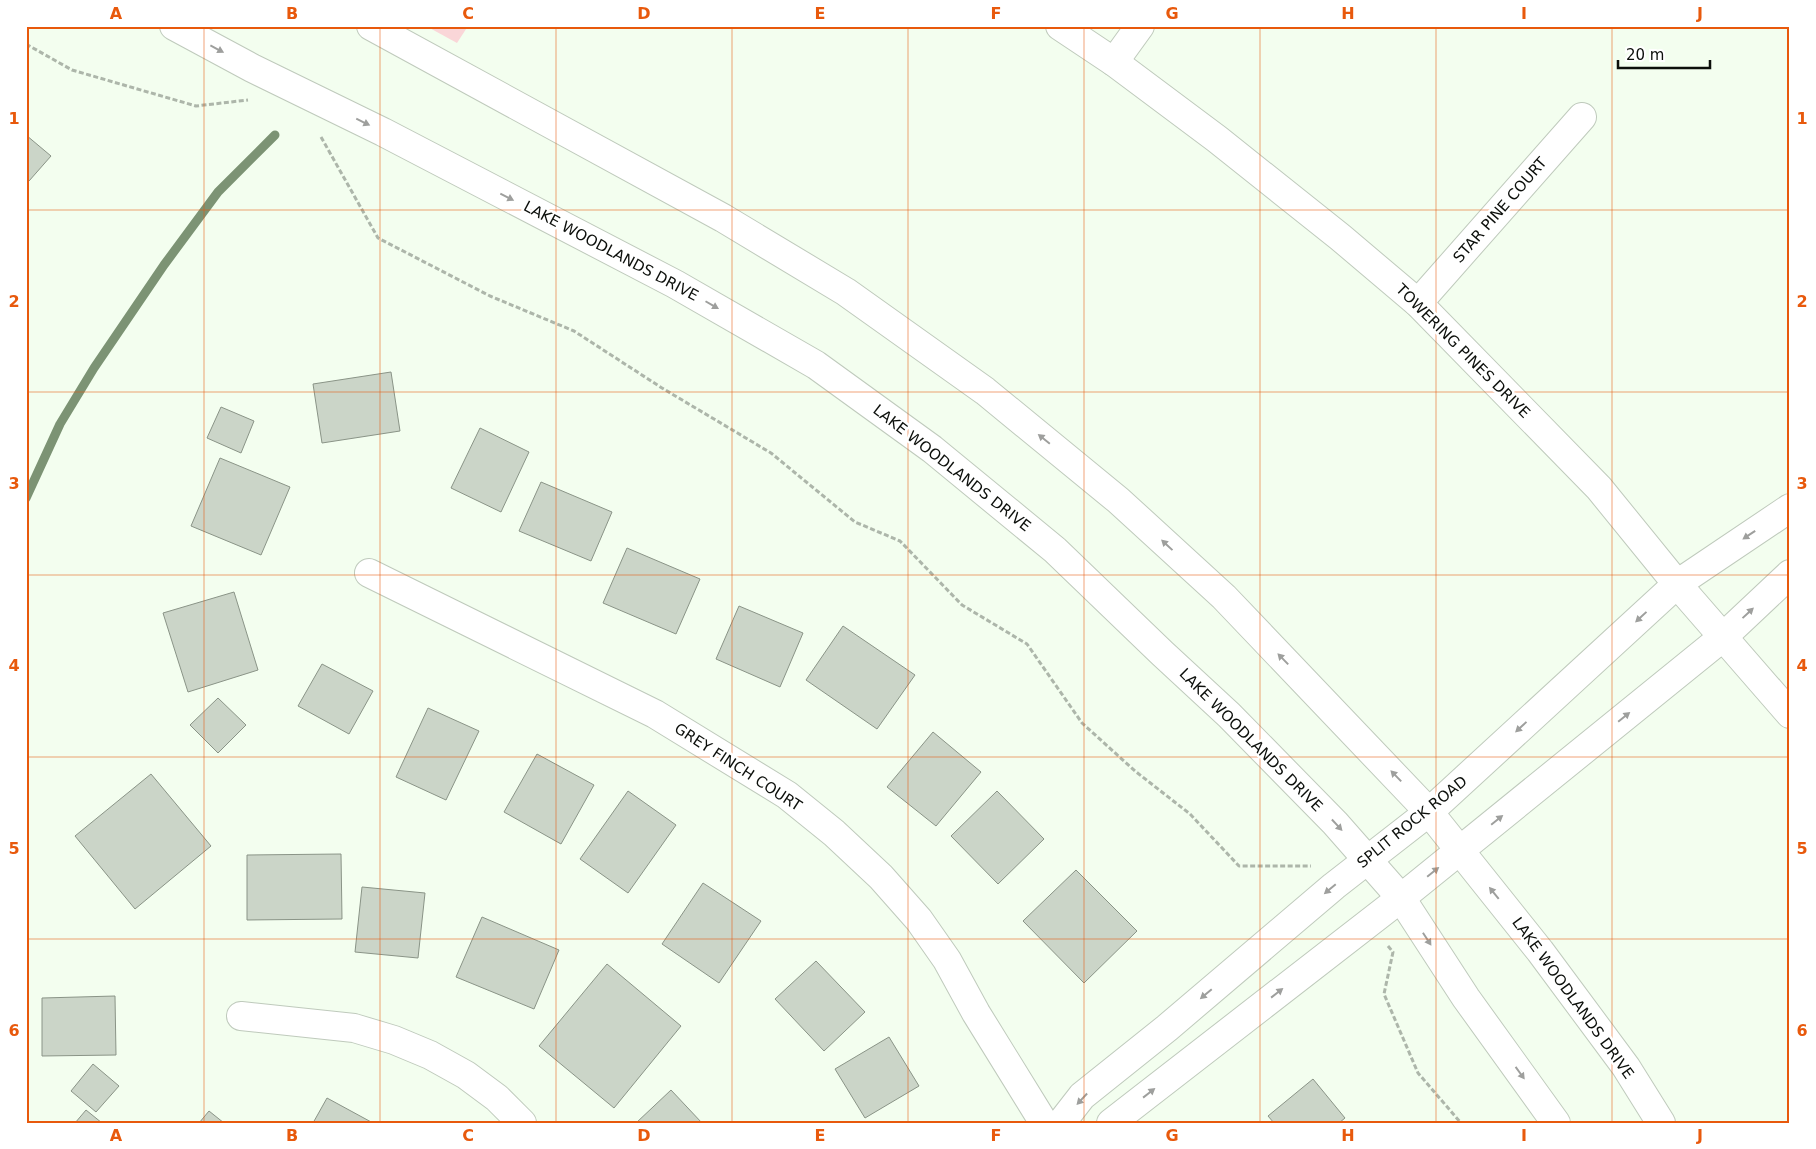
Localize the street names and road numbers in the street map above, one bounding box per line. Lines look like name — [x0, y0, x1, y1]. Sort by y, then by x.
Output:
street label: STAR PINE COURT — [1449, 153, 1551, 266]
street label: LAKE WOODLANDS DRIVE — [521, 197, 701, 305]
street label: TOWERING PINES DRIVE — [1391, 279, 1534, 422]
street label: LAKE WOODLANDS DRIVE — [870, 401, 1034, 535]
street label: LAKE WOODLANDS DRIVE — [1176, 665, 1326, 815]
street label: GREY FINCH COURT — [671, 719, 806, 815]
street label: SPLIT ROCK ROAD — [1353, 772, 1471, 872]
street label: LAKE WOODLANDS DRIVE — [1508, 914, 1638, 1082]

